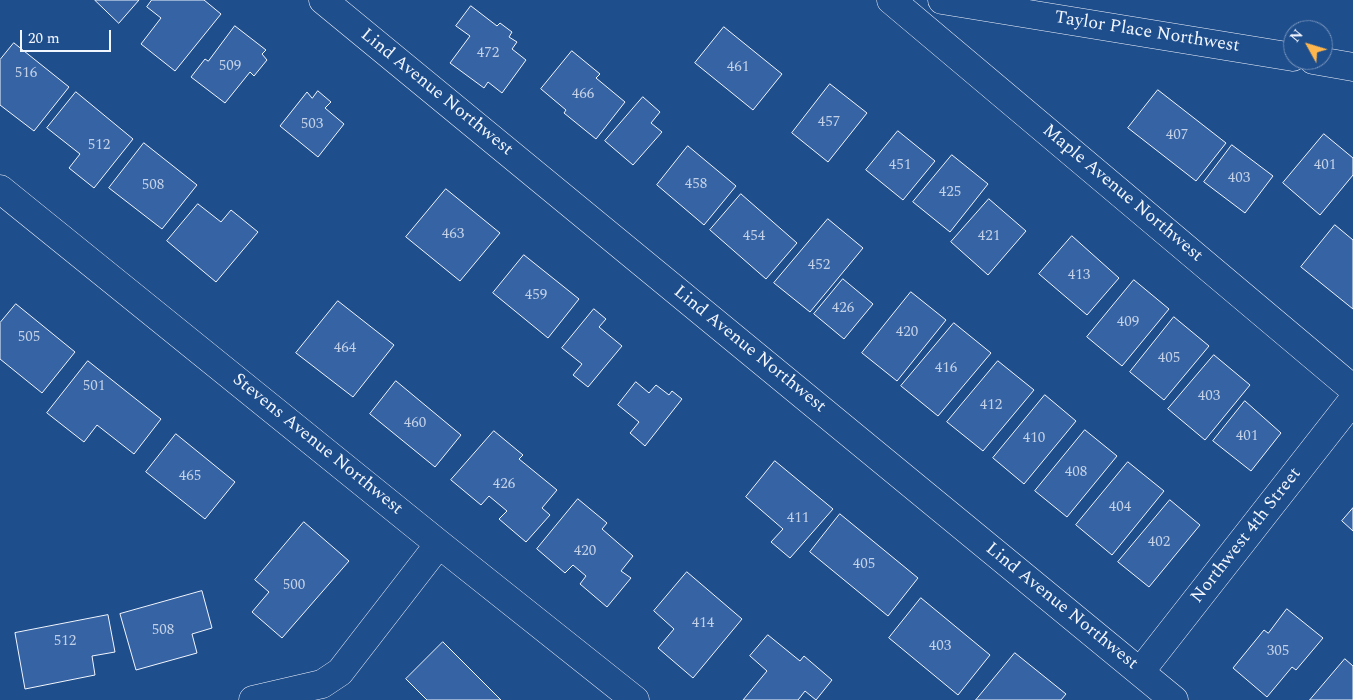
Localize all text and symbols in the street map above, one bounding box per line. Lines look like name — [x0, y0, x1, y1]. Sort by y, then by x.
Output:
street label: Taylor Place Northwest — [1053, 8, 1241, 58]
scale bar — [22, 20, 114, 52]
north arrow — [1283, 20, 1333, 70]
street label: Lind Avenue Northwest — [355, 25, 517, 161]
text: N — [1285, 25, 1308, 47]
text: 20 m — [28, 27, 60, 50]
house number: 472 — [477, 45, 499, 63]
house number: 509 — [219, 58, 241, 76]
house number: 461 — [727, 59, 749, 77]
house number: 516 — [15, 65, 37, 83]
house number: 466 — [572, 86, 594, 104]
house number: 457 — [818, 114, 840, 132]
house number: 503 — [301, 116, 323, 134]
street label: Maple Avenue Northwest — [1037, 121, 1207, 267]
house number: 407 — [1166, 127, 1188, 145]
house number: 512 — [88, 137, 110, 155]
house number: 451 — [889, 157, 911, 175]
house number: 401 — [1314, 157, 1336, 175]
house number: 403 — [1228, 170, 1250, 188]
house number: 458 — [685, 176, 707, 194]
house number: 508 — [142, 177, 164, 195]
house number: 425 — [939, 184, 961, 202]
house number: 463 — [442, 226, 464, 244]
house number: 454 — [743, 228, 765, 246]
house number: 421 — [978, 228, 1000, 246]
house number: 452 — [808, 257, 830, 275]
house number: 413 — [1068, 267, 1090, 285]
street label: Lind Avenue Northwest — [668, 282, 830, 418]
house number: 459 — [525, 287, 547, 305]
house number: 426 — [832, 300, 854, 318]
house number: 409 — [1117, 314, 1139, 332]
house number: 420 — [896, 324, 918, 342]
house number: 505 — [18, 329, 40, 347]
house number: 464 — [334, 340, 356, 358]
house number: 405 — [1158, 350, 1180, 368]
house number: 416 — [935, 360, 957, 378]
street label: Stevens Avenue Northwest — [227, 370, 407, 520]
house number: 501 — [83, 378, 105, 396]
house number: 403 — [1198, 388, 1220, 406]
house number: 412 — [980, 397, 1002, 415]
house number: 460 — [404, 415, 426, 433]
house number: 401 — [1236, 428, 1258, 446]
house number: 410 — [1023, 430, 1045, 448]
house number: 408 — [1065, 464, 1087, 482]
street label: Northwest 4th Street — [1187, 464, 1307, 608]
house number: 465 — [179, 468, 201, 486]
house number: 426 — [493, 476, 515, 494]
house number: 404 — [1109, 499, 1131, 517]
house number: 411 — [787, 510, 809, 528]
house number: 402 — [1148, 534, 1170, 552]
street label: Lind Avenue Northwest — [980, 539, 1142, 675]
house number: 420 — [574, 543, 596, 561]
house number: 405 — [853, 556, 875, 574]
house number: 500 — [283, 577, 305, 595]
house number: 414 — [692, 615, 714, 633]
house number: 508 — [152, 622, 174, 640]
house number: 512 — [54, 633, 76, 651]
house number: 403 — [929, 638, 951, 656]
house number: 305 — [1267, 643, 1289, 661]

